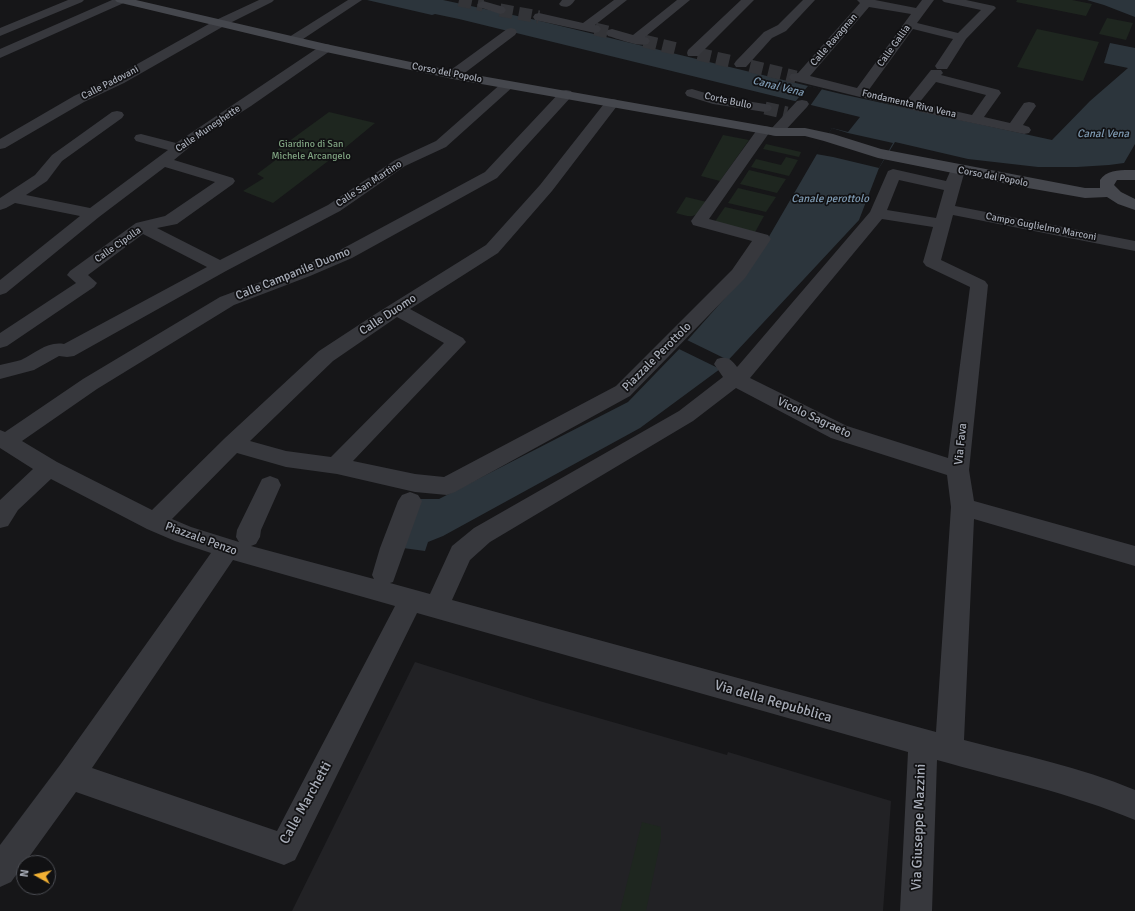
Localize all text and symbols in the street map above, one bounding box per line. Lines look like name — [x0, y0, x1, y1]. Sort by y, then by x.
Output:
street label: Calle Ravagnan — [808, 11, 860, 69]
street label: Calle Gallia — [875, 23, 913, 69]
street label: Corso del Popolo — [411, 60, 483, 86]
street label: Calle Padovani — [79, 63, 141, 103]
water label: Canal Vena — [751, 74, 805, 100]
street label: Fondamenta Riva Vena — [861, 87, 957, 121]
street label: Corte Bullo — [703, 90, 753, 112]
street label: Calle Muneghette — [173, 103, 243, 155]
water label: Canal Vena — [1077, 127, 1129, 141]
park label: Giardino di San Michele Arcangelo — [271, 138, 351, 162]
street label: Calle San Martino — [334, 158, 404, 210]
street label: Corso del Popolo — [957, 164, 1029, 190]
water label: Canale perottolo — [791, 192, 869, 206]
street label: Campo Guglielmo Marconi — [985, 210, 1097, 244]
street label: Calle Cipolla — [92, 225, 144, 265]
street label: Calle Campanile Duomo — [234, 244, 352, 304]
street label: Calle Duomo — [357, 291, 419, 339]
street label: Piazzale Perottolo — [619, 319, 695, 395]
street label: Vicolo Sagraeto — [775, 395, 853, 441]
street label: Via Fava — [952, 422, 970, 466]
street label: Piazzale Penzo — [163, 519, 239, 559]
street label: Via della Repubblica — [712, 677, 834, 727]
street label: Calle Marchetti — [276, 759, 336, 847]
street label: Via Giuseppe Mazzini — [908, 763, 930, 891]
north arrow — [16, 855, 56, 895]
text: N — [18, 869, 32, 878]

